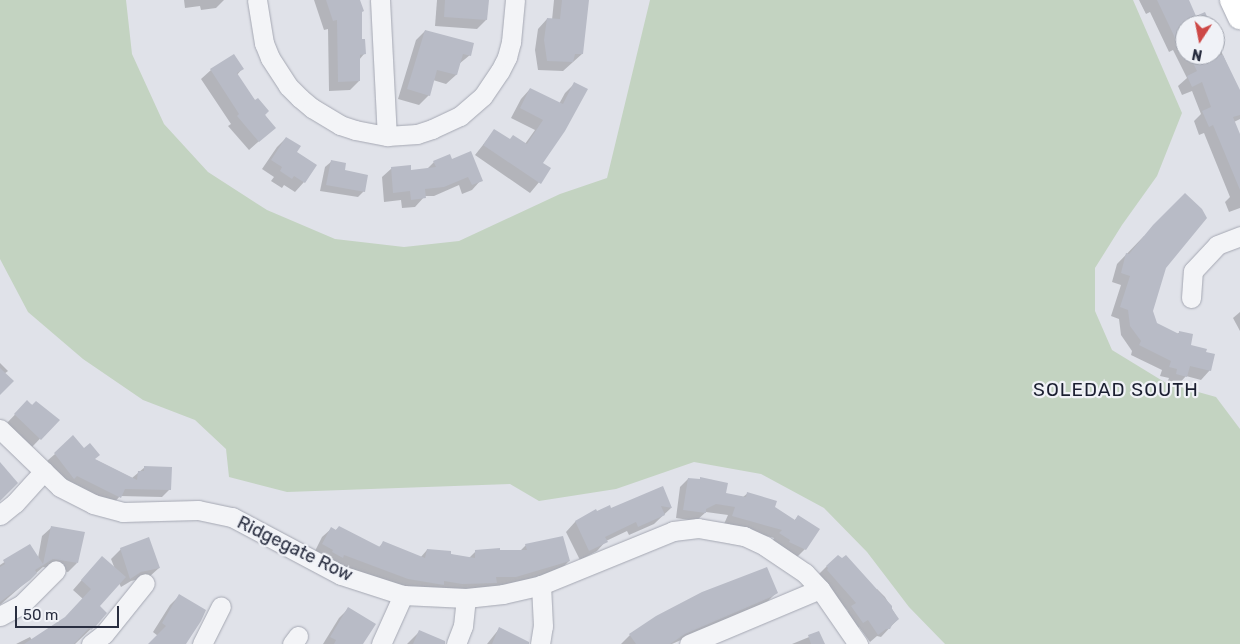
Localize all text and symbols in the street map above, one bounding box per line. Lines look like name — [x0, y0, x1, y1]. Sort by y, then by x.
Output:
north arrow — [1175, 15, 1225, 65]
text: N — [1191, 45, 1204, 64]
district label: SOLEDAD SOUTH — [1031, 379, 1201, 401]
street label: Ridgegate Row — [234, 512, 356, 586]
scale bar — [18, 596, 121, 628]
text: 50 m — [23, 606, 58, 624]

